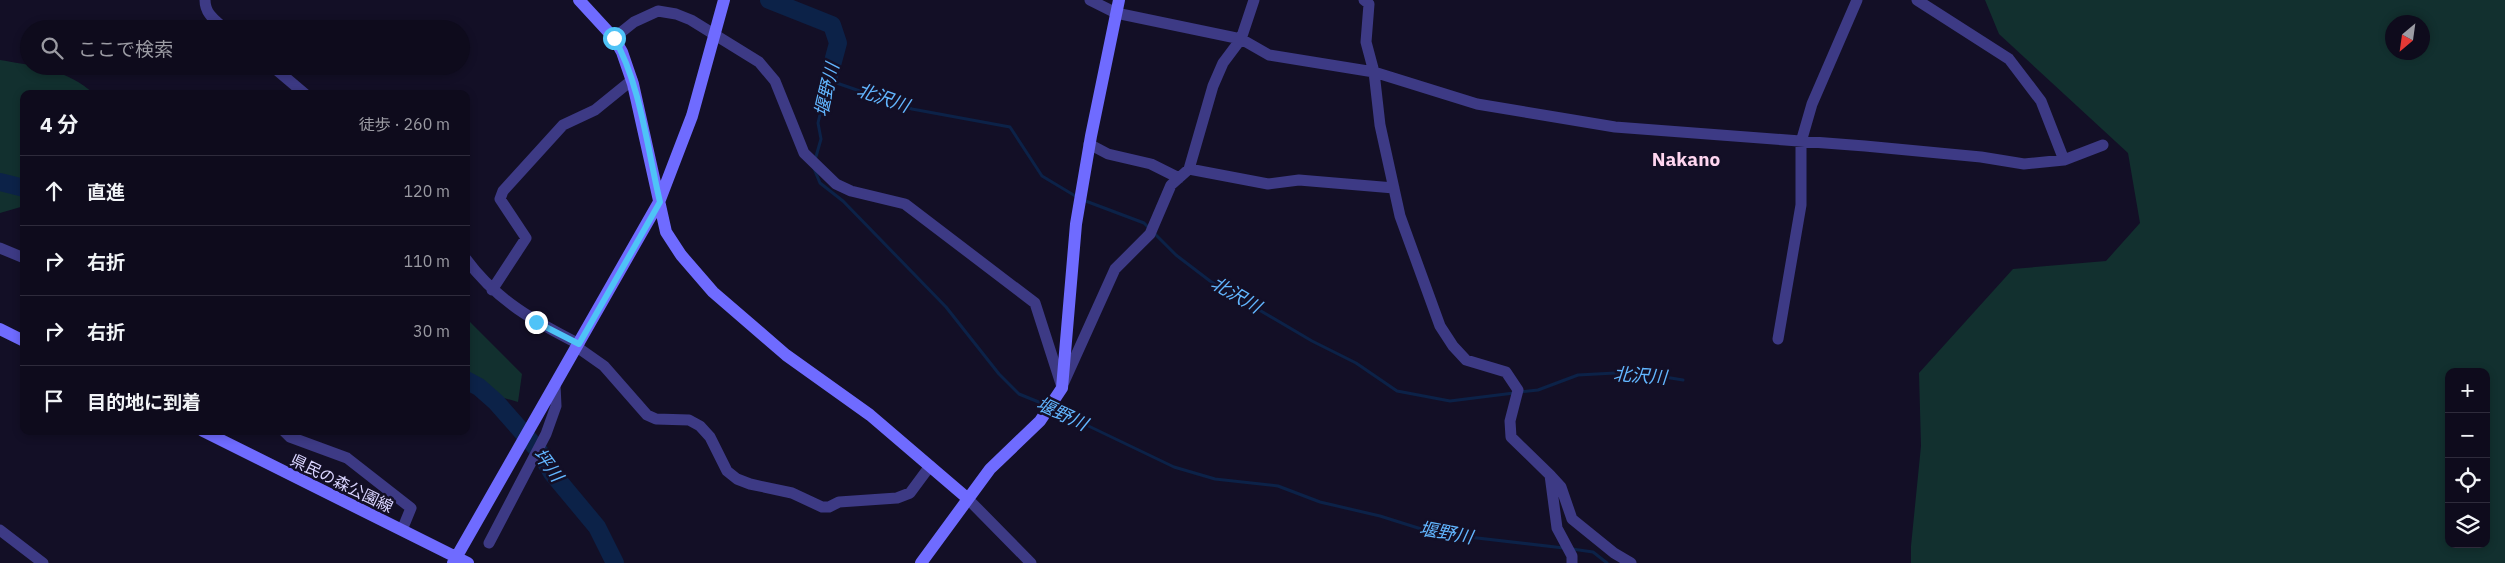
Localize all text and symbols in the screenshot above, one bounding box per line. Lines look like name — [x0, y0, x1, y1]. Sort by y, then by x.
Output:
north arrow — [2385, 15, 2430, 60]
search box — [20, 20, 470, 75]
route start — [603, 27, 626, 50]
icon: search — [38, 34, 66, 62]
text: ここで検索 — [78, 37, 173, 61]
water label: 堰野川 — [809, 59, 844, 119]
water label: 北沢川 — [854, 78, 914, 118]
text: 4 分 — [40, 110, 79, 138]
text: 徒歩 · 260 m — [359, 114, 450, 134]
district label: Nakano — [1652, 147, 1720, 171]
icon: ahead — [40, 177, 68, 205]
text: 直進 — [87, 180, 125, 204]
text: 120 m — [403, 181, 450, 201]
icon: right — [40, 247, 68, 275]
text: 右折 — [87, 250, 125, 274]
text: 110 m — [403, 251, 450, 271]
water label: 北沢川 — [1207, 271, 1267, 319]
route end — [525, 311, 548, 334]
icon: right — [40, 317, 68, 345]
text: 右折 — [87, 320, 125, 344]
text: 30 m — [413, 321, 450, 341]
water label: 北沢川 — [1612, 362, 1670, 389]
map controls — [2445, 368, 2490, 548]
button: + — [2445, 368, 2490, 413]
icon: arrive — [40, 387, 68, 415]
text: 目的地に到着 — [87, 390, 201, 414]
water label: 堰野川 — [1033, 392, 1093, 436]
button: − — [2445, 413, 2490, 458]
water label: 坪川 — [529, 443, 569, 488]
street label: 県民の森公園線 — [287, 449, 397, 517]
button: locate — [2445, 458, 2490, 503]
button: layers — [2445, 503, 2490, 548]
water label: 堰野川 — [1418, 516, 1477, 549]

